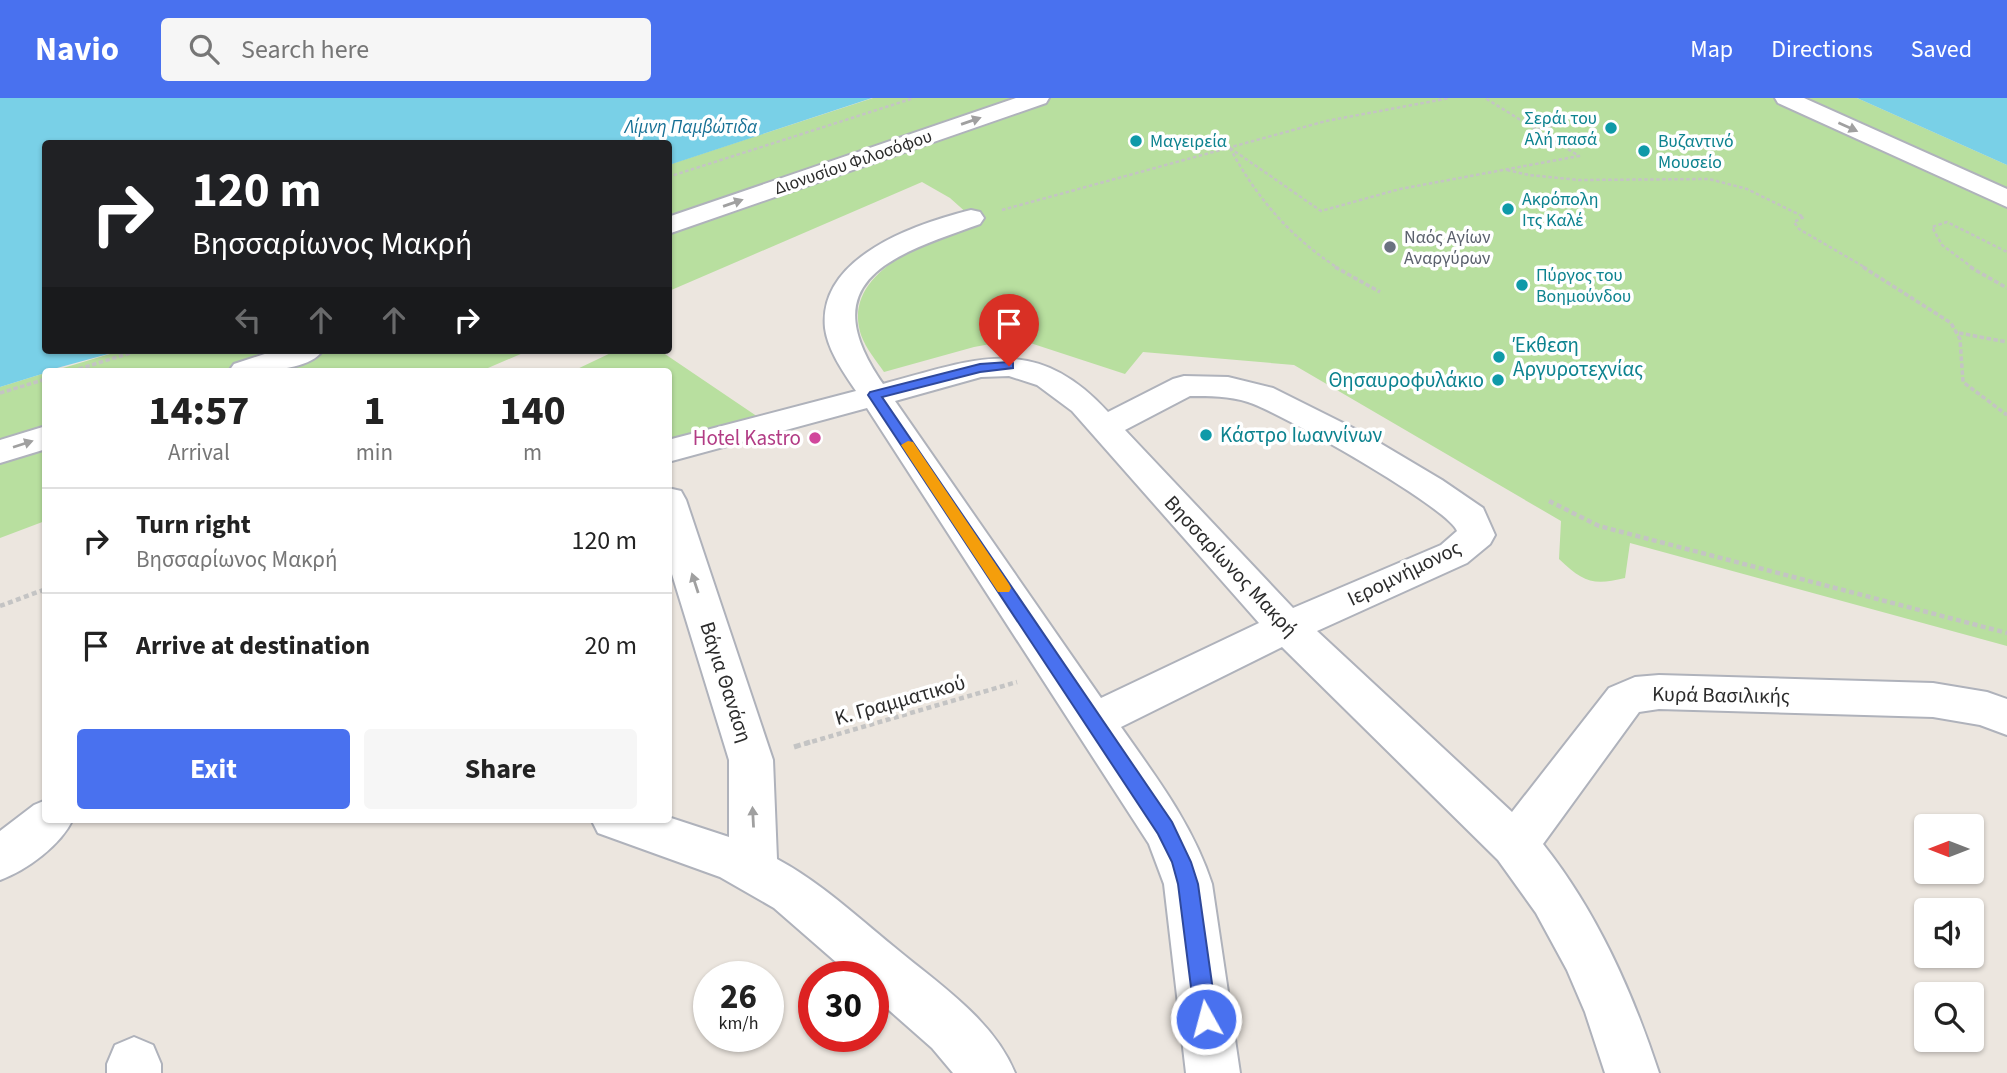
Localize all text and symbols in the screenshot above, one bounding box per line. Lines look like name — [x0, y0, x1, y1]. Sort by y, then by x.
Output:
search box — [161, 18, 651, 81]
text: Navio — [35, 26, 119, 73]
icon: search — [185, 30, 223, 68]
text: Search here — [241, 31, 369, 68]
text: Map — [1690, 32, 1733, 67]
text: Directions — [1771, 32, 1873, 67]
text: Saved — [1911, 32, 1972, 67]
place label: Σεράι του Αλή πασά — [1524, 106, 1597, 152]
water label: Λίμνη Παμβώτιδα — [624, 114, 758, 141]
one-way arrow — [961, 115, 982, 126]
marker: Σεράι του Αλή πασά — [1603, 120, 1619, 136]
one-way arrow — [1838, 121, 1858, 132]
street label: Διονυσίου Φιλοσόφου — [771, 124, 935, 201]
place label: Μαγειρεία — [1150, 129, 1227, 154]
place label: Βυζαντινό Μουσείο — [1658, 129, 1734, 175]
marker: Μαγειρεία — [1128, 133, 1144, 149]
marker: Βυζαντινό Μουσείο — [1636, 143, 1652, 159]
text: 120 m — [192, 156, 321, 226]
icon: right — [77, 168, 168, 259]
place label: Ακρόπολη Ιτς Καλέ — [1522, 187, 1598, 233]
one-way arrow — [723, 197, 744, 208]
marker: Ακρόπολη Ιτς Καλέ — [1500, 201, 1516, 217]
text: Βησσαρίωνος Μακρή — [192, 221, 472, 267]
place label: Ναός Αγίων Αναργύρων — [1404, 225, 1491, 271]
marker: Ναός Αγίων Αναργύρων — [1382, 239, 1398, 255]
place label: Πύργος του Βοημούνδου — [1536, 263, 1631, 309]
marker: Πύργος του Βοημούνδου — [1514, 277, 1530, 293]
pin — [979, 294, 1039, 366]
icon: left — [229, 301, 267, 339]
icon: ahead — [302, 301, 340, 339]
icon: ahead — [375, 301, 413, 339]
icon: right — [448, 301, 486, 339]
icon: arrive — [990, 305, 1028, 343]
place label: Έκθεση Αργυροτεχνίας — [1512, 330, 1643, 384]
marker: Έκθεση Αργυροτεχνίας — [1491, 349, 1507, 365]
place label: Θησαυροφυλάκιο — [1328, 365, 1484, 395]
marker: Θησαυροφυλάκιο — [1490, 372, 1506, 388]
text: 14:57 — [148, 381, 250, 441]
text: 1 — [363, 381, 385, 441]
text: 140 — [499, 381, 566, 441]
place label: Κάστρο Ιωαννίνων — [1220, 420, 1382, 450]
place label: Hotel Kastro — [693, 423, 801, 453]
marker: Κάστρο Ιωαννίνων — [1198, 427, 1214, 443]
marker: Hotel Kastro — [807, 430, 823, 446]
text: Arrival — [168, 436, 230, 469]
text: min — [356, 436, 393, 469]
text: m — [523, 436, 542, 469]
one-way arrow — [12, 438, 33, 449]
street label: Βησσαρίωνος Μακρή — [1157, 489, 1305, 643]
text: Turn right — [136, 506, 251, 543]
icon: right — [77, 522, 115, 560]
text: 120 m — [571, 522, 637, 559]
street label: Ιερομνήμονος — [1342, 533, 1466, 613]
text: Βησσαρίωνος Μακρή — [136, 543, 337, 576]
one-way arrow — [689, 572, 700, 593]
street label: Βάγια Θανάση — [692, 618, 760, 746]
icon: arrive — [77, 627, 115, 665]
text: Arrive at destination — [136, 627, 370, 664]
text: 20 m — [584, 627, 637, 664]
street label: Κ. Γραμματικού — [831, 667, 969, 733]
street label: Κυρά Βασιλικής — [1652, 679, 1790, 711]
button: Exit — [77, 729, 350, 809]
button: Share — [364, 729, 637, 809]
one-way arrow — [747, 806, 758, 828]
north arrow — [1914, 814, 1984, 884]
map controls — [1914, 814, 1984, 1052]
button: sound — [1914, 898, 1984, 968]
speed limit sign: 30 — [798, 961, 889, 1052]
text: 26 — [720, 972, 757, 1022]
position arrow — [1169, 982, 1243, 1056]
button: search — [1914, 982, 1984, 1052]
text: km/h — [719, 1011, 758, 1036]

